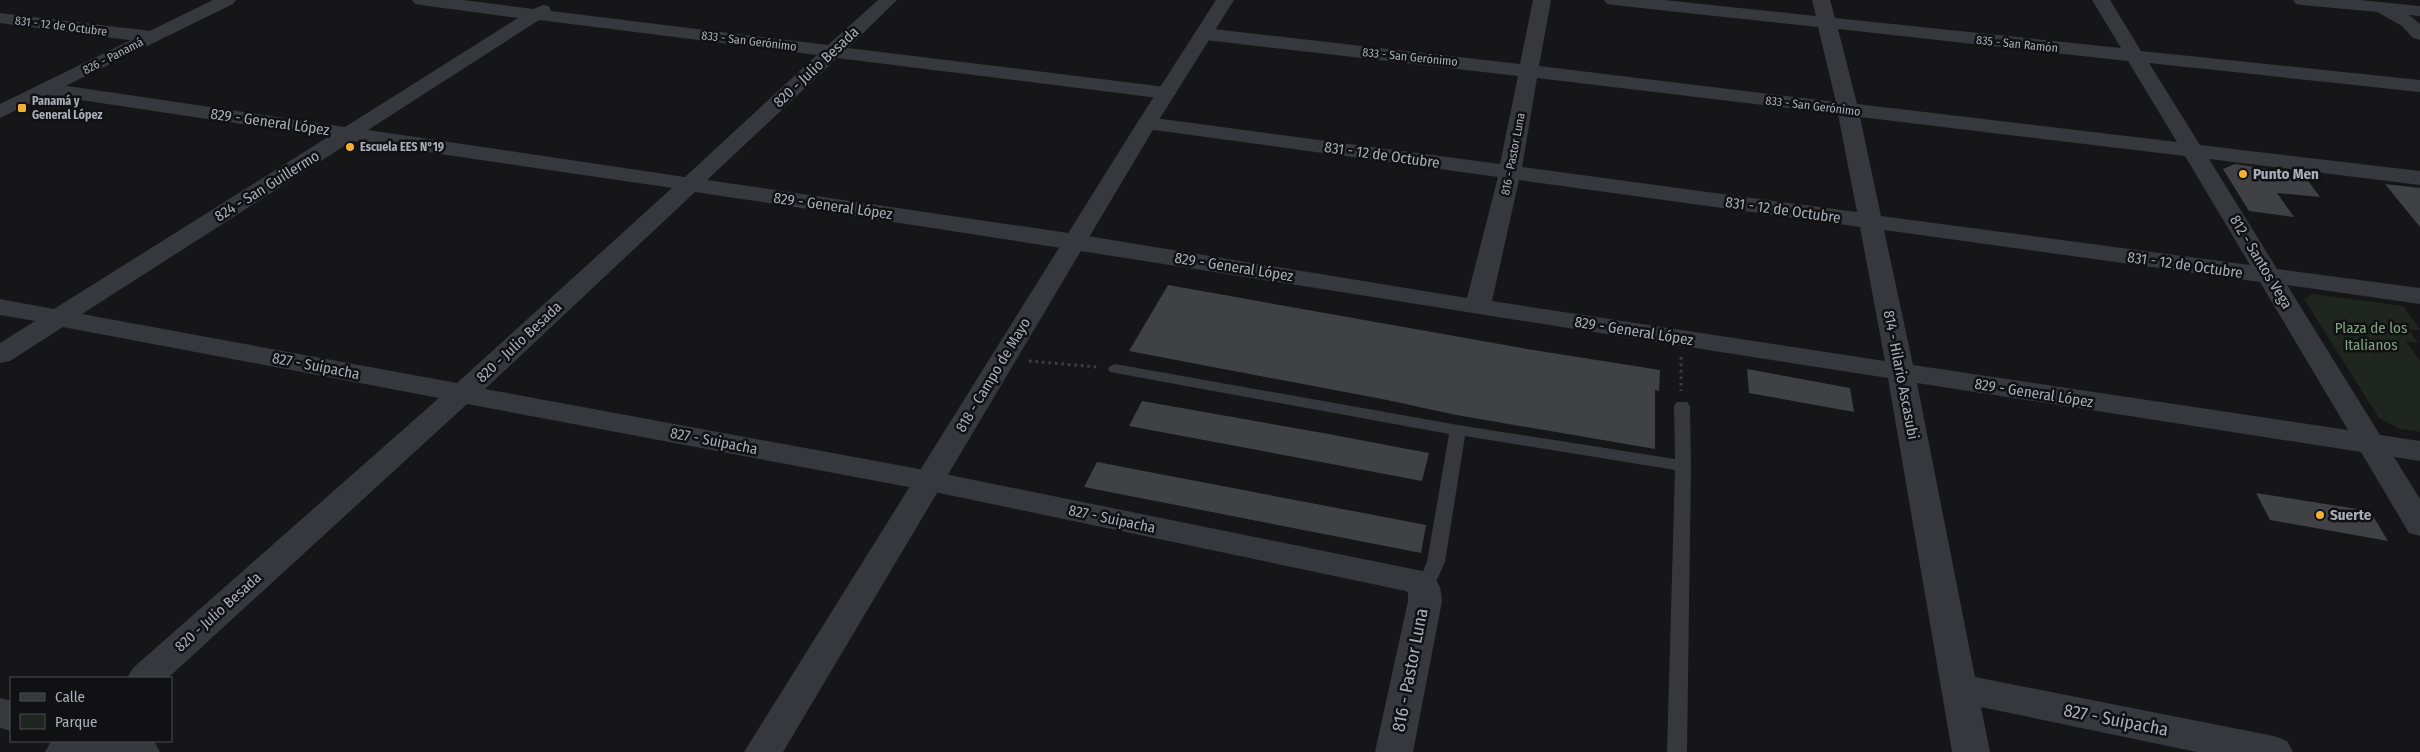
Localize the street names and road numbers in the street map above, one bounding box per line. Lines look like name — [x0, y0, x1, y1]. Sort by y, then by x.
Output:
street label: 831 - 12 de Octubre — [14, 13, 108, 39]
street label: 820 - Julio Besada — [770, 23, 862, 111]
street label: 833 - San Gerónimo — [701, 28, 797, 54]
street label: 835 - San Ramón — [1975, 33, 2059, 55]
street label: 826 - Panamá — [80, 35, 146, 77]
street label: 833 - San Gerónimo — [1362, 45, 1458, 69]
street label: 833 - San Gerónimo — [1765, 93, 1861, 119]
street label: 829 - General López — [209, 105, 331, 139]
street label: 816 - Pastor Luna — [1498, 111, 1528, 196]
street label: 831 - 12 de Octubre — [1323, 138, 1441, 172]
street label: 824 - San Guillermo — [211, 147, 323, 225]
street label: 829 - General López — [772, 189, 894, 223]
street label: 831 - 12 de Octubre — [1724, 193, 1842, 227]
street label: 812 - Santos Vega — [2226, 212, 2296, 312]
street label: 831 - 12 de Octubre — [2126, 248, 2244, 282]
street label: 829 - General López — [1173, 249, 1295, 285]
street label: 820 - Julio Besada — [473, 298, 565, 386]
street label: 814 - Hilario Ascasubi — [1880, 309, 1922, 441]
street label: 829 - General López — [1573, 313, 1695, 349]
street label: 818 - Campo de Mayo — [952, 315, 1034, 435]
street label: 827 - Suipacha — [271, 349, 361, 383]
street label: 829 - General López — [1973, 375, 2095, 411]
street label: 827 - Suipacha — [669, 424, 759, 458]
street label: 827 - Suipacha — [1067, 501, 1157, 537]
street label: 820 - Julio Besada — [171, 568, 265, 656]
street label: 816 - Pastor Luna — [1387, 606, 1433, 734]
street label: 827 - Suipacha — [2062, 699, 2170, 741]

